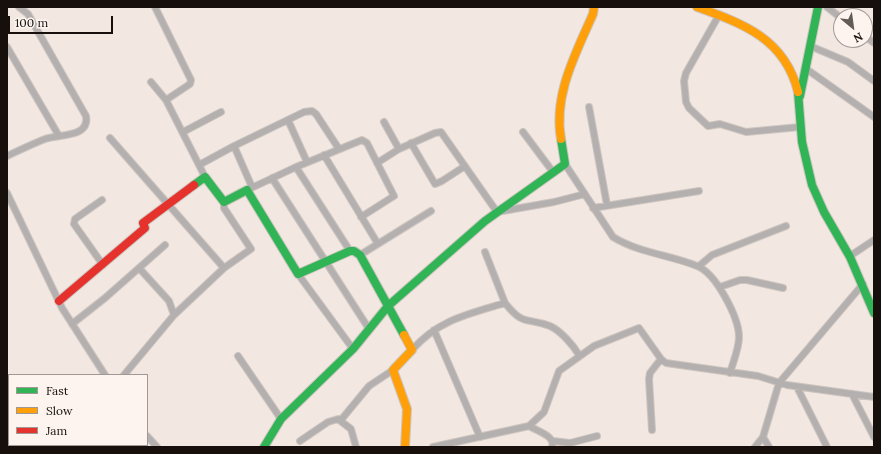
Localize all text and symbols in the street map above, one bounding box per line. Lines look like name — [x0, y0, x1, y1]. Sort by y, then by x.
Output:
scale bar — [10, 8, 115, 34]
north arrow — [833, 8, 873, 48]
text: 100 m — [15, 15, 48, 30]
text: N — [851, 29, 865, 46]
legend — [8, 374, 148, 446]
text: Fast — [46, 383, 69, 398]
text: Slow — [46, 403, 73, 418]
text: Jam — [46, 423, 67, 438]

